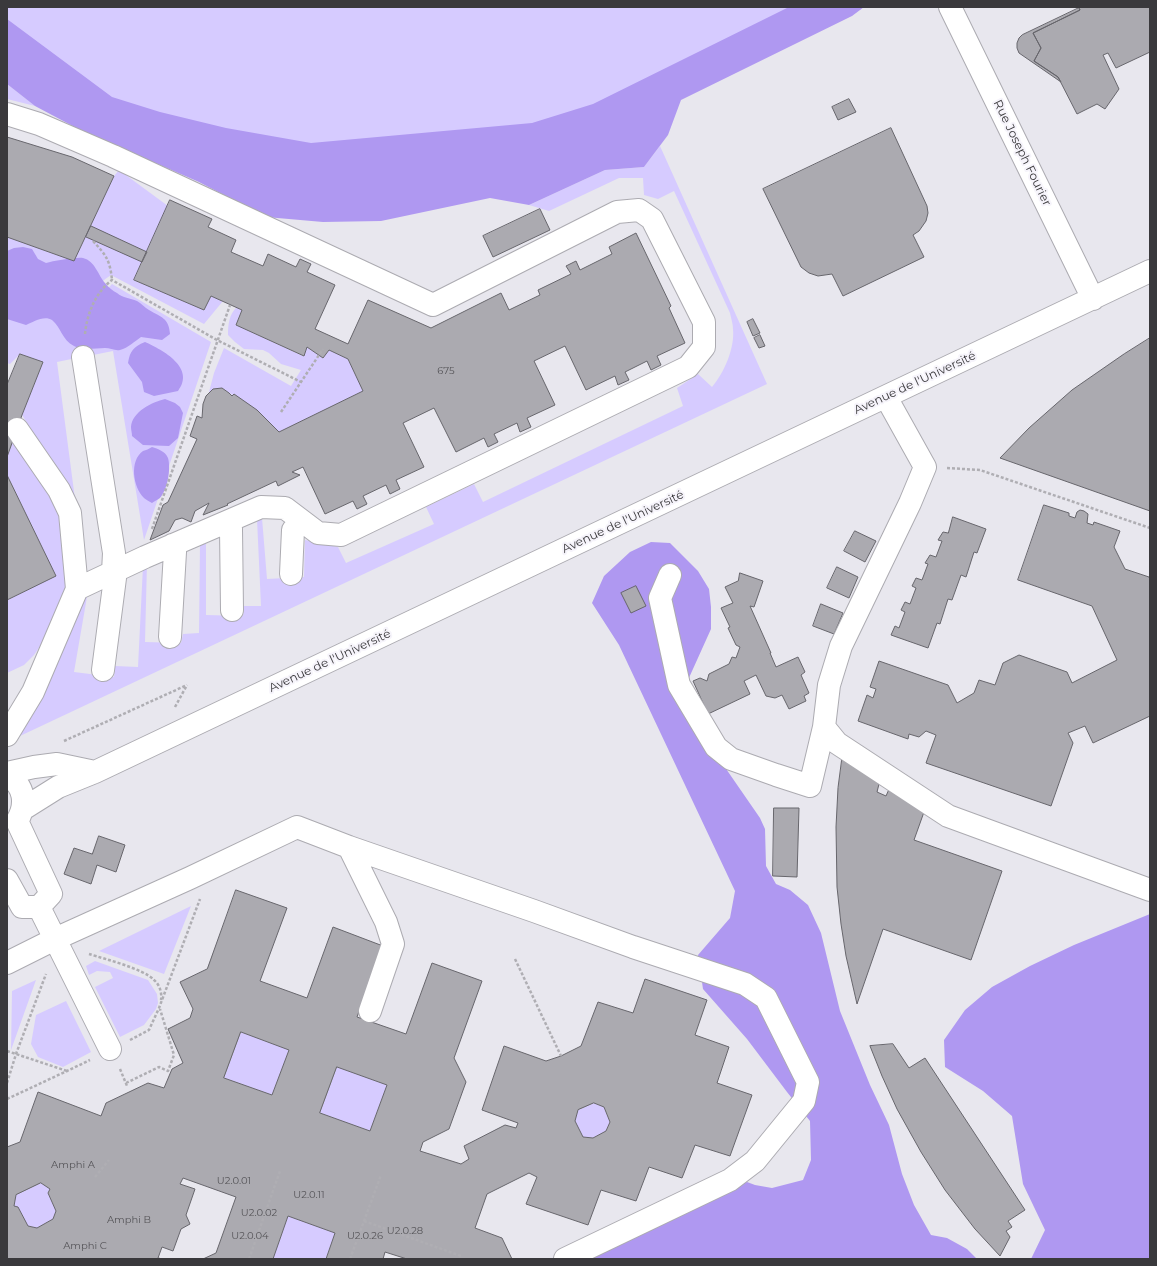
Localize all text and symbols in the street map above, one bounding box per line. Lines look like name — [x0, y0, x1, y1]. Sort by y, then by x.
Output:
street label: Rue Joseph Fourier — [990, 98, 1054, 208]
street label: Avenue de l'Université — [852, 348, 978, 418]
house number: 675 — [437, 365, 455, 377]
street label: Avenue de l'Université — [560, 487, 686, 557]
street label: Avenue de l'Université — [267, 626, 393, 696]
house number: Amphi A — [51, 1159, 95, 1171]
house number: U2.0.01 — [217, 1175, 251, 1187]
house number: U2.0.11 — [293, 1189, 325, 1201]
house number: U2.0.02 — [241, 1207, 277, 1219]
house number: Amphi B — [107, 1214, 151, 1226]
house number: U2.0.28 — [387, 1225, 423, 1237]
house number: U2.0.04 — [231, 1230, 269, 1242]
house number: U2.0.26 — [347, 1230, 383, 1242]
house number: Amphi C — [63, 1240, 107, 1252]

